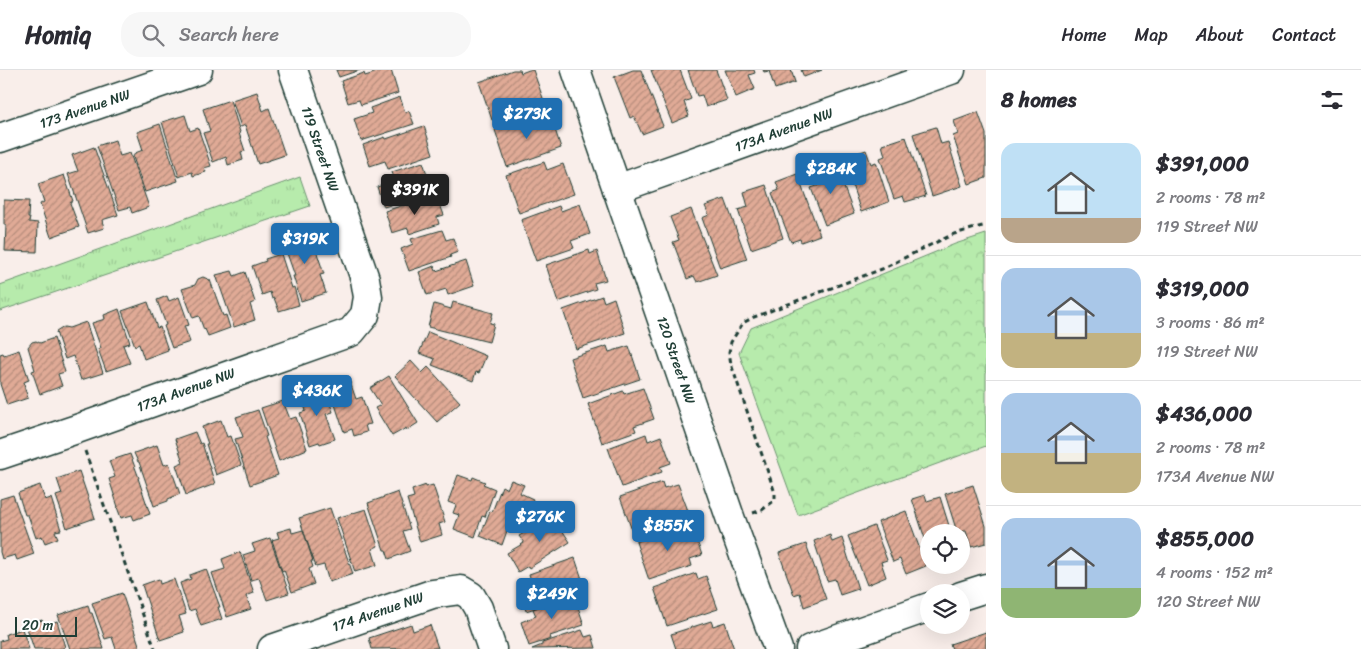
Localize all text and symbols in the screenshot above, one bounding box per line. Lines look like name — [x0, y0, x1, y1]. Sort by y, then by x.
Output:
search box — [121, 12, 471, 57]
text: Homiq — [25, 14, 91, 56]
text: Search here — [179, 18, 279, 51]
text: Home — [1062, 19, 1107, 51]
text: Map — [1135, 19, 1168, 51]
text: About — [1196, 19, 1244, 51]
text: Contact — [1272, 19, 1336, 51]
icon: search — [139, 21, 167, 49]
text: 8 homes — [1001, 81, 1076, 119]
street label: 173 Avenue NW — [36, 82, 134, 136]
icon: filters — [1318, 86, 1346, 114]
pin: $273K — [492, 98, 562, 140]
text: $273K — [503, 99, 551, 128]
street label: 173A Avenue NW — [731, 101, 837, 159]
street label: 119 Street NW — [294, 103, 346, 195]
text: $391,000 — [1156, 145, 1249, 183]
pin: $284K — [796, 152, 866, 195]
text: $284K — [806, 154, 856, 183]
icon: home — [1041, 163, 1101, 223]
pin: $391K — [380, 174, 450, 216]
text: $391K — [392, 175, 438, 204]
text: 2 rooms · 78 m² — [1156, 183, 1265, 212]
text: 119 Street NW — [1156, 212, 1258, 241]
pin: $319K — [270, 222, 340, 265]
text: $319K — [282, 224, 328, 253]
text: $319,000 — [1156, 270, 1249, 308]
icon: home — [1041, 288, 1101, 348]
text: 3 rooms · 86 m² — [1156, 308, 1265, 337]
street label: 120 Street NW — [649, 313, 703, 407]
text: 119 Street NW — [1156, 337, 1258, 366]
street label: 173A Avenue NW — [133, 361, 239, 419]
pin: $436K — [282, 374, 352, 417]
text: $436K — [293, 376, 341, 405]
text: $436,000 — [1156, 395, 1252, 433]
icon: home — [1041, 413, 1101, 473]
text: 2 rooms · 78 m² — [1156, 433, 1265, 462]
text: 173A Avenue NW — [1156, 462, 1274, 491]
pin: $276K — [505, 500, 575, 543]
text: $276K — [516, 502, 564, 531]
pin: $855K — [633, 510, 703, 552]
text: $855K — [643, 511, 693, 540]
text: $855,000 — [1156, 520, 1254, 558]
map controls — [920, 524, 970, 634]
button: locate — [920, 524, 970, 574]
icon: home — [1041, 538, 1101, 598]
text: 4 rooms · 152 m² — [1156, 558, 1273, 587]
pin: $249K — [517, 578, 587, 620]
text: $249K — [527, 579, 577, 608]
button: layers — [920, 584, 970, 634]
street label: 174 Avenue NW — [329, 585, 427, 639]
text: 120 Street NW — [1156, 587, 1261, 616]
text: 20 m — [22, 613, 53, 638]
scale bar — [15, 614, 78, 637]

